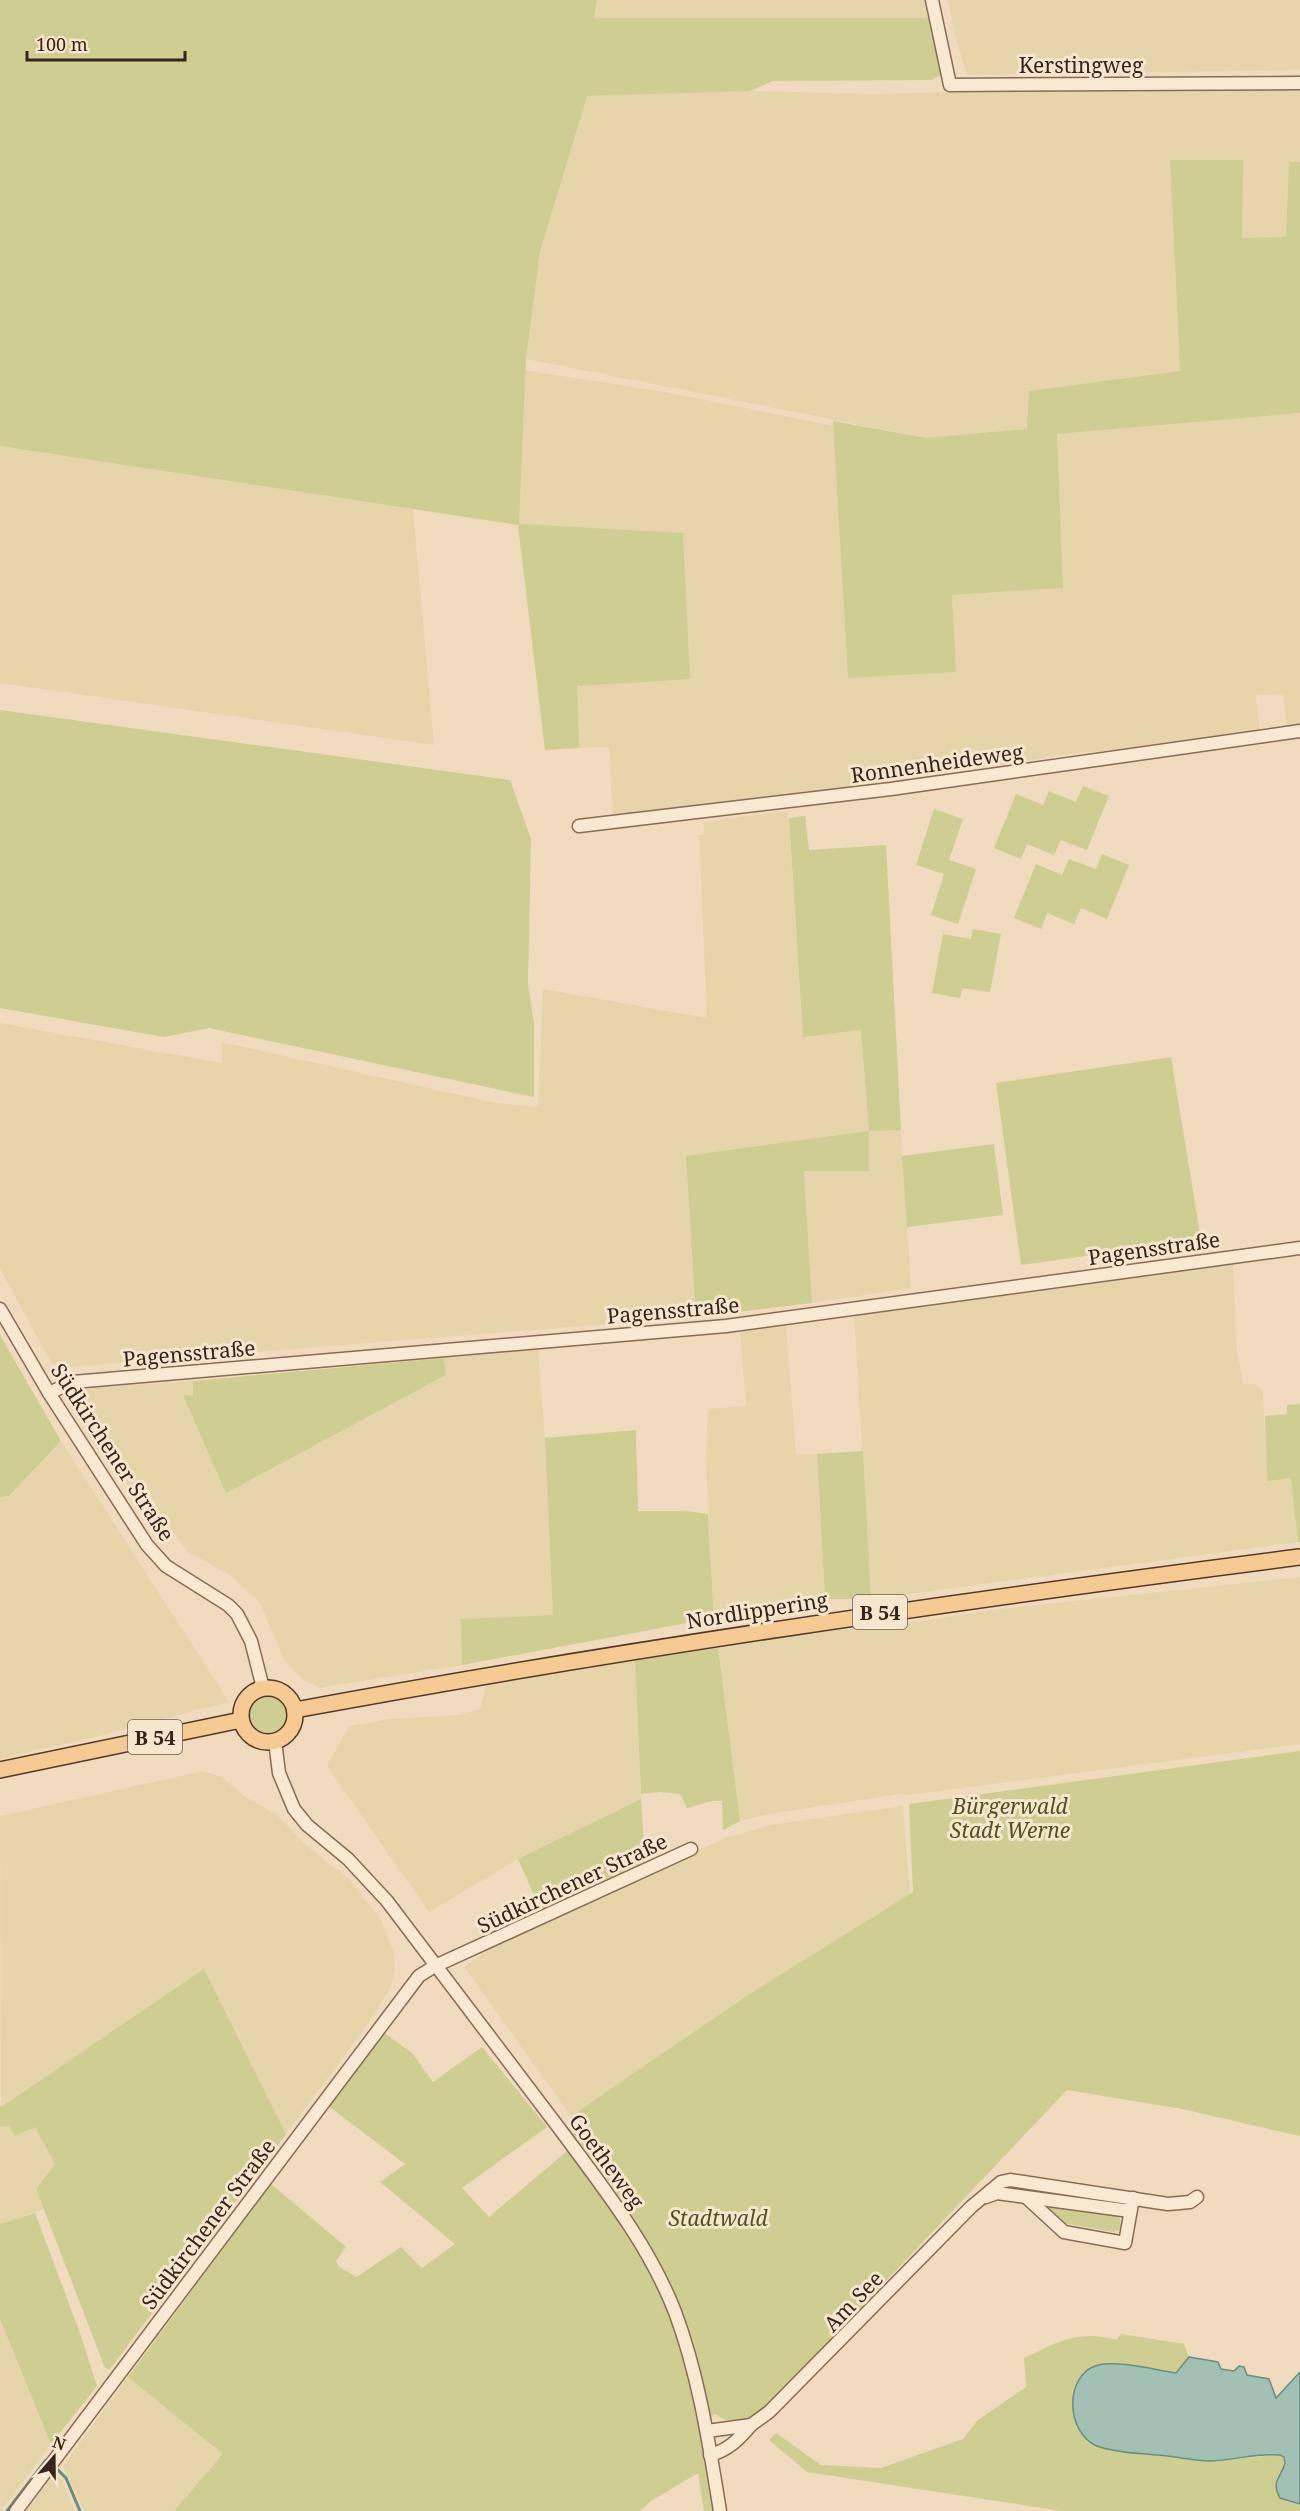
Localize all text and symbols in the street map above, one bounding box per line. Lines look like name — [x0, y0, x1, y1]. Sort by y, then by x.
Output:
scale bar — [27, 24, 184, 62]
text: 100 m — [36, 32, 88, 56]
street label: Kerstingweg — [1019, 51, 1144, 79]
street label: Ronnenheideweg — [849, 737, 1026, 789]
street label: Pagensstraße — [1086, 1225, 1222, 1271]
street label: Pagensstraße — [606, 1290, 740, 1330]
street label: Pagensstraße — [122, 1333, 256, 1373]
street label: Südkirchener Straße — [45, 1358, 181, 1546]
street label: Nordlippering — [684, 1585, 830, 1635]
road number: B 54 — [853, 1595, 907, 1629]
road number: B 54 — [128, 1720, 182, 1754]
park label: Bürgerwald Stadt Werne — [950, 1792, 1070, 1844]
street label: Südkirchener Straße — [472, 1827, 672, 1939]
street label: Goetheweg — [563, 2108, 651, 2215]
street label: Südkirchener Straße — [135, 2133, 281, 2315]
park label: Stadtwald — [668, 2204, 768, 2232]
street label: Am See — [817, 2265, 889, 2337]
north arrow — [24, 2427, 84, 2487]
text: N — [49, 2430, 69, 2456]

